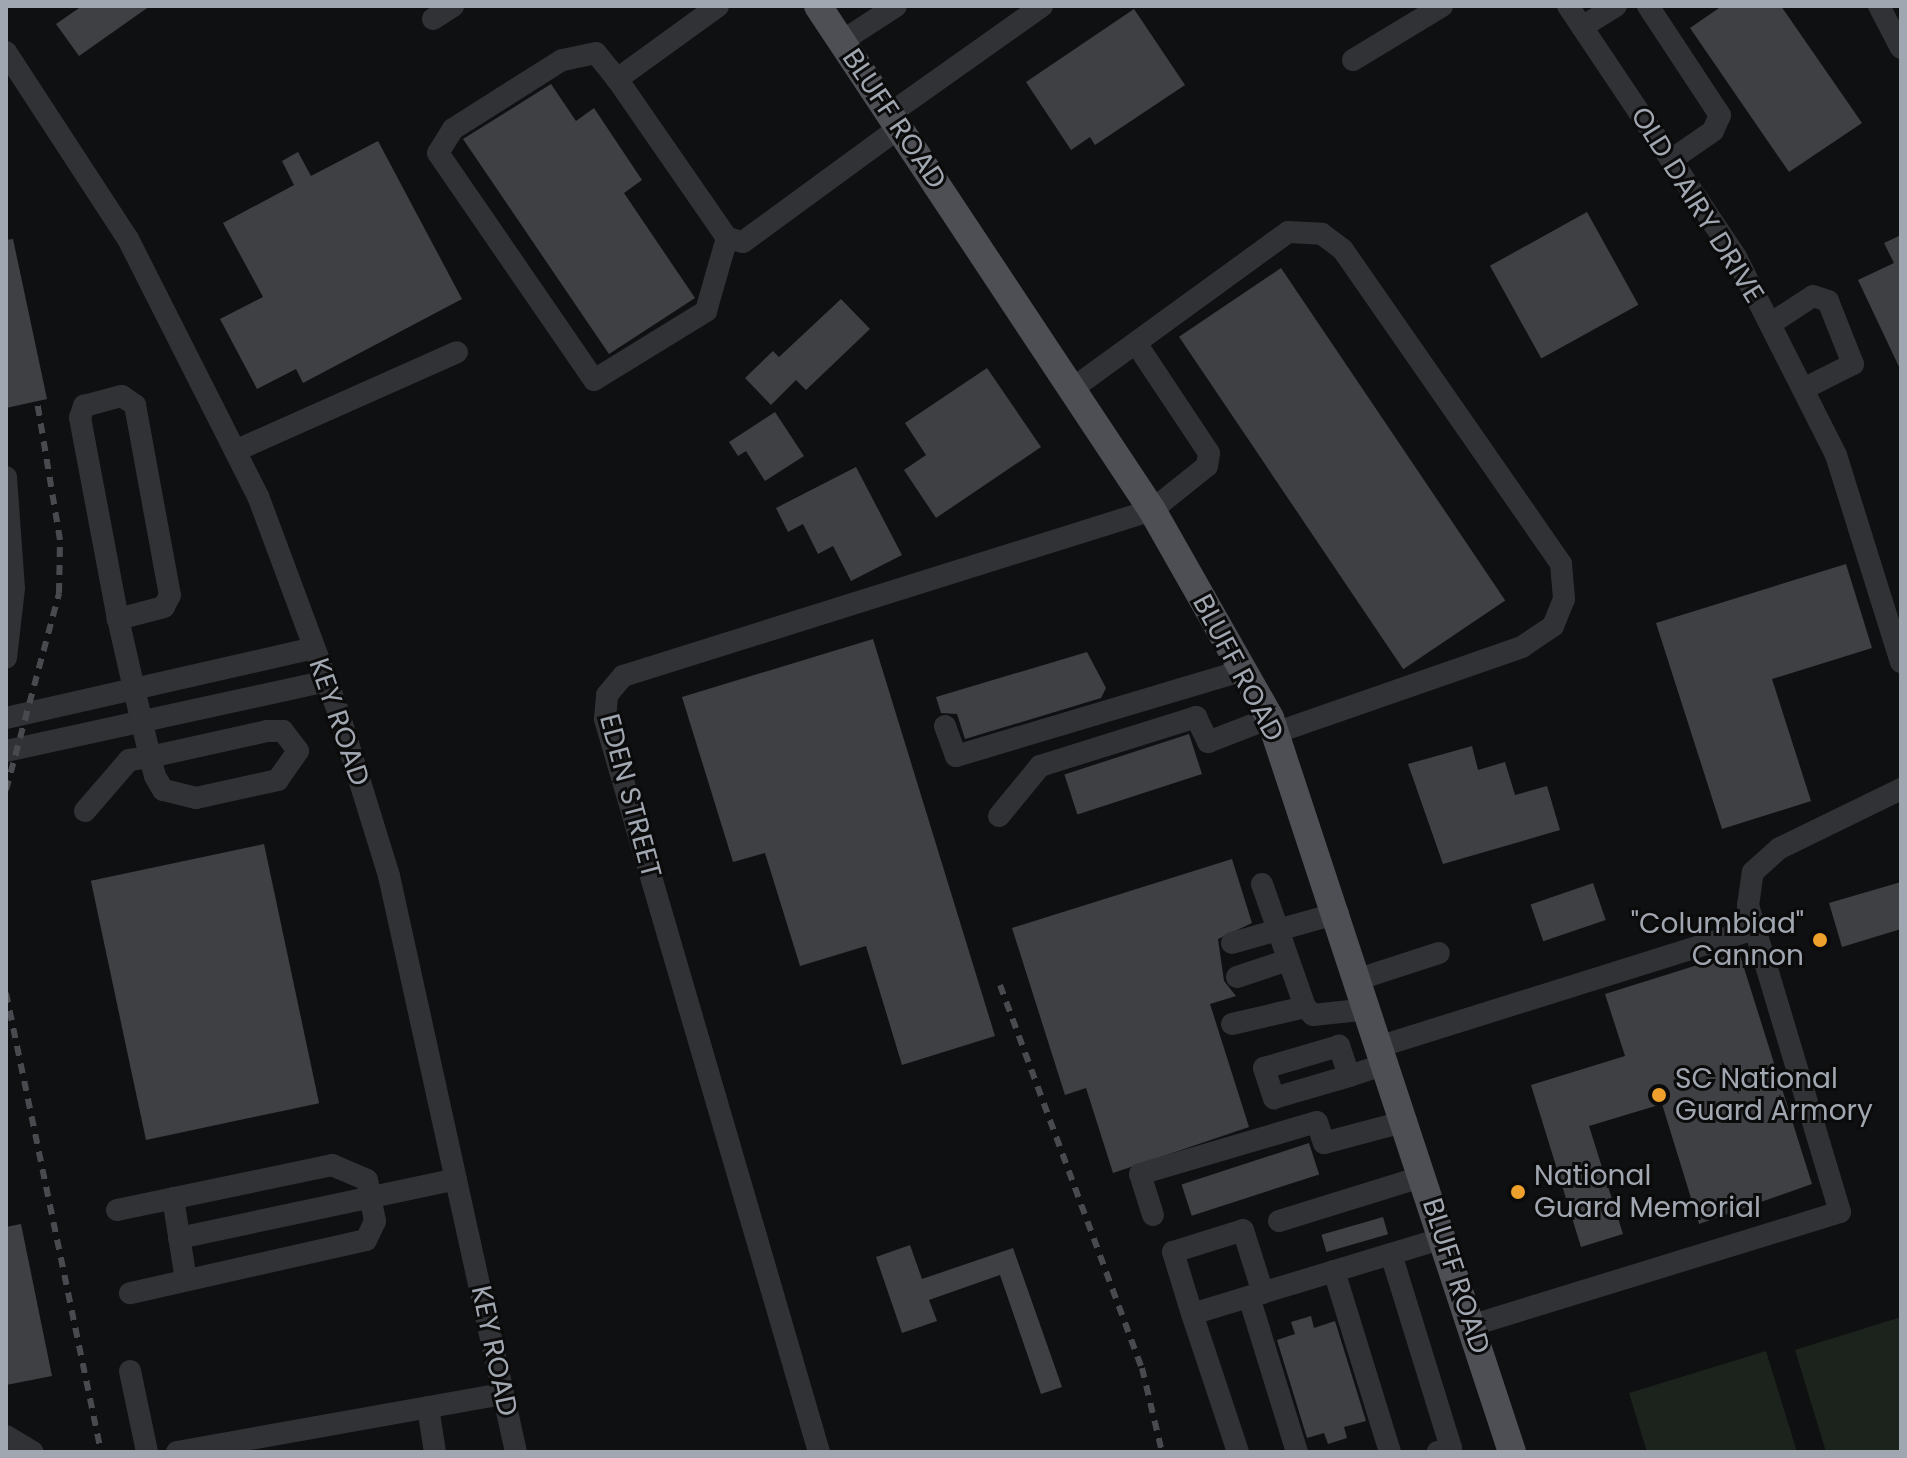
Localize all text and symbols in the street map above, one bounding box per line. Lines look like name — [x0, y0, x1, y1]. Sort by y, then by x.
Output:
street label: BLUFF ROAD — [835, 43, 953, 195]
street label: OLD DAIRY DRIVE — [1623, 101, 1771, 309]
street label: BLUFF ROAD — [1185, 589, 1291, 747]
street label: KEY ROAD — [302, 654, 376, 790]
street label: EDEN STREET — [592, 710, 668, 882]
place label: "Columbiad" Cannon — [1631, 907, 1804, 973]
marker: "Columbiad" Cannon — [1811, 931, 1829, 949]
place label: SC National Guard Armory — [1675, 1062, 1873, 1128]
marker: SC National Guard Armory — [1650, 1086, 1668, 1104]
place label: National Guard Memorial — [1534, 1159, 1761, 1225]
marker: National Guard Memorial — [1509, 1183, 1527, 1201]
street label: BLUFF ROAD — [1415, 1194, 1497, 1358]
street label: KEY ROAD — [464, 1283, 524, 1419]

